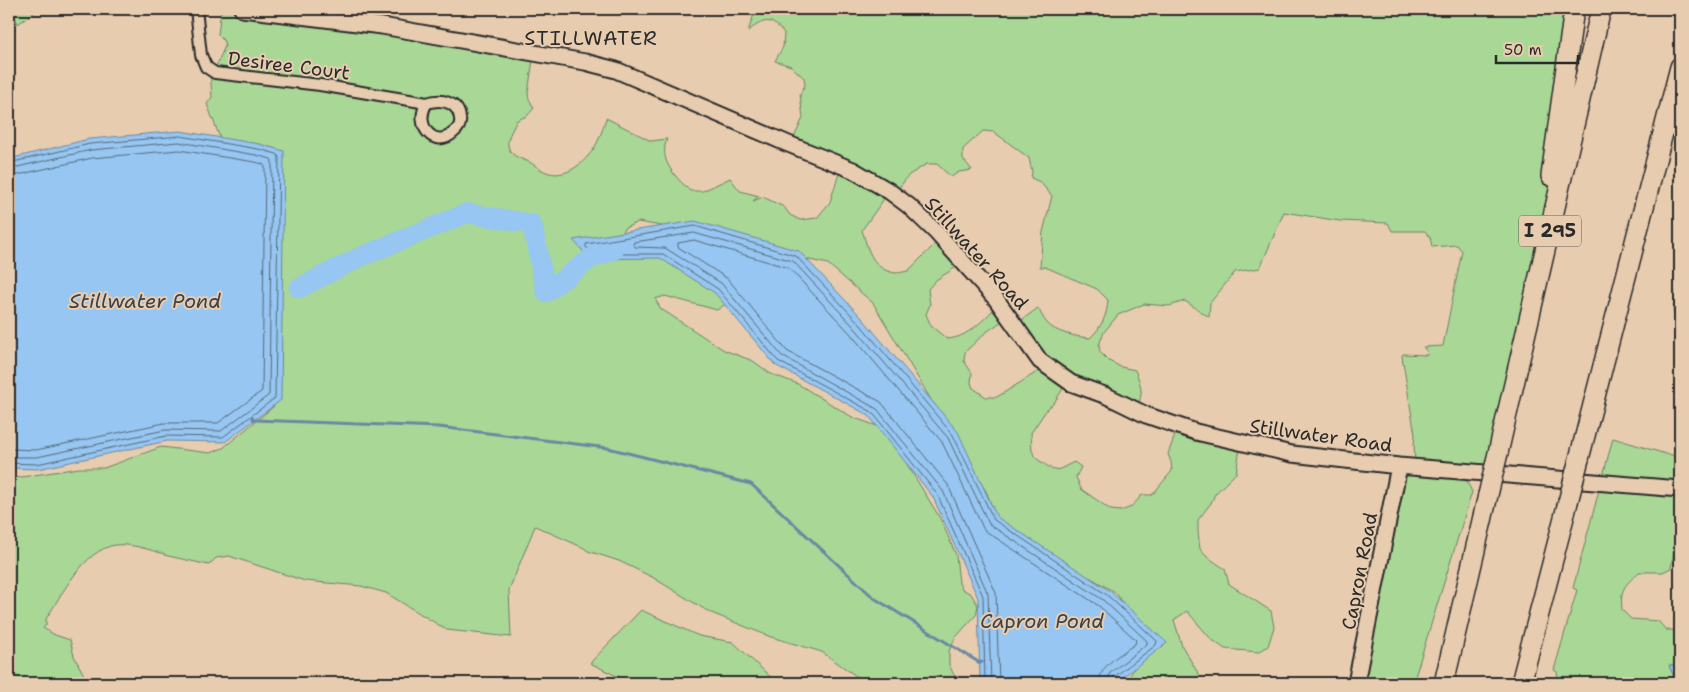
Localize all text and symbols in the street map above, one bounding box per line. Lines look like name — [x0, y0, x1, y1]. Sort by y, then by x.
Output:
district label: STILLWATER — [524, 25, 658, 51]
scale bar — [1496, 32, 1579, 64]
text: 50 m — [1504, 40, 1542, 60]
street label: Desiree Court — [226, 46, 351, 85]
street label: Stillwater Road — [919, 192, 1034, 315]
road number: I 295 — [1519, 216, 1581, 247]
water label: Stillwater Pond — [69, 288, 221, 314]
street label: Stillwater Road — [1248, 413, 1394, 458]
street label: Capron Road — [1336, 510, 1383, 632]
water label: Capron Pond — [980, 608, 1104, 634]

